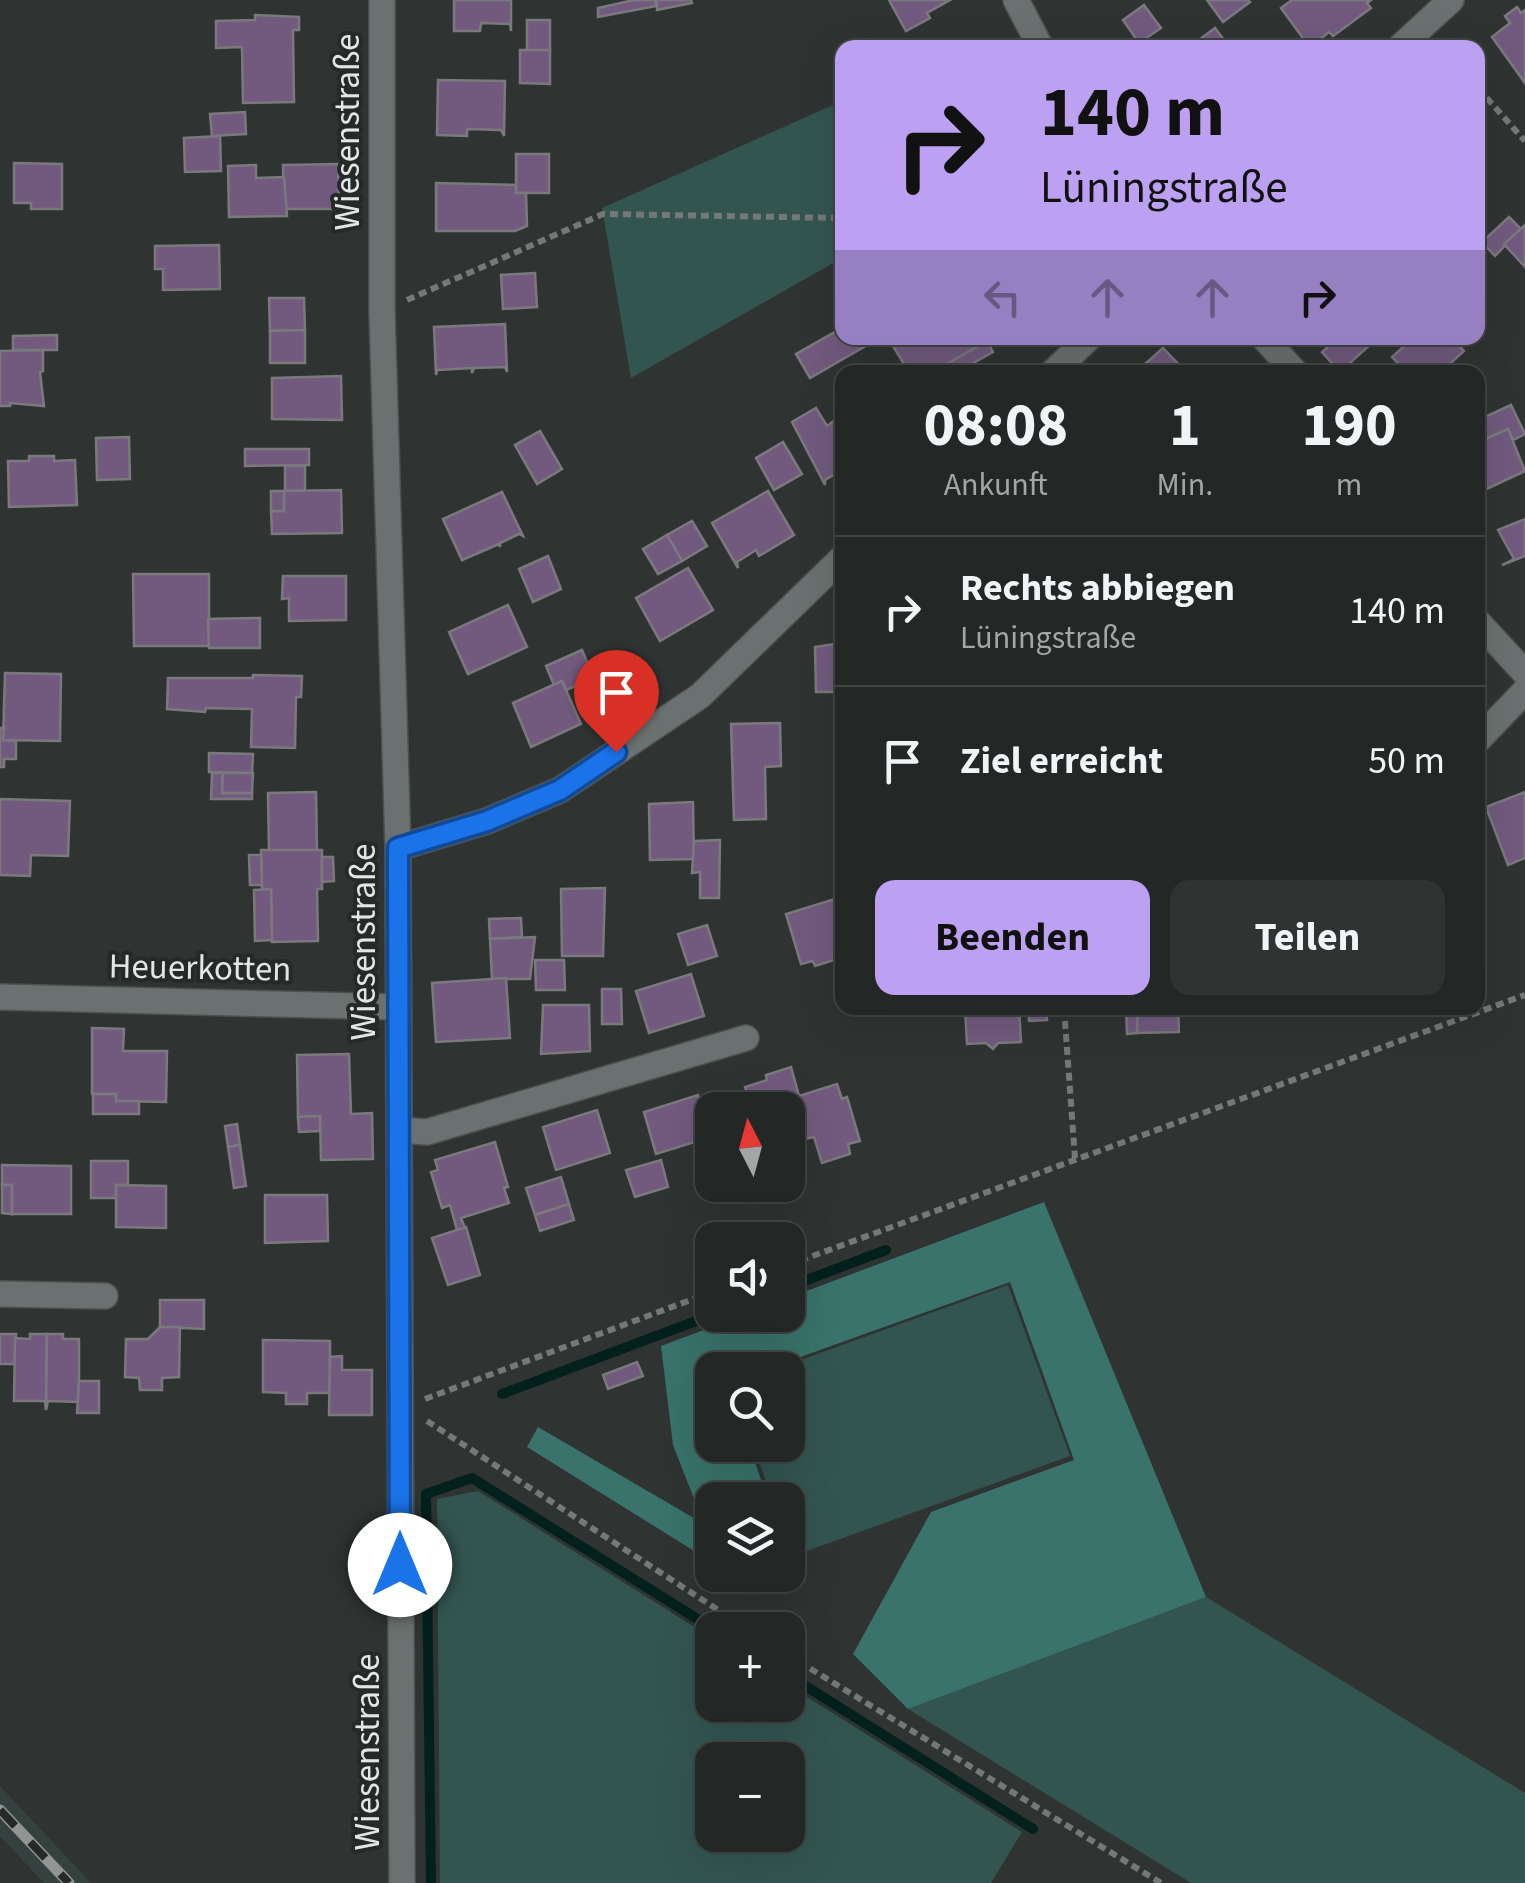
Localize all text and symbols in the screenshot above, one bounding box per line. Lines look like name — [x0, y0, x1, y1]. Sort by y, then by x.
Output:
street label: Wiesenstraße — [323, 34, 373, 230]
text: 140 m — [1040, 63, 1225, 163]
icon: right — [875, 80, 1005, 210]
text: Lüningstraße — [1040, 156, 1288, 220]
icon: left — [975, 270, 1030, 325]
icon: ahead — [1080, 270, 1135, 325]
icon: ahead — [1185, 270, 1240, 325]
icon: right — [1290, 270, 1345, 325]
text: 08:08 — [923, 384, 1068, 469]
text: 1 — [1169, 384, 1201, 469]
text: 190 — [1302, 384, 1397, 469]
text: Ankunft — [944, 462, 1048, 508]
text: Min. — [1157, 462, 1213, 508]
text: m — [1336, 462, 1362, 508]
text: Rechts abbiegen — [960, 561, 1235, 615]
icon: right — [875, 584, 930, 639]
text: 140 m — [1349, 584, 1445, 638]
text: Lüningstraße — [960, 615, 1136, 661]
pin — [574, 650, 659, 753]
icon: arrive — [589, 665, 644, 720]
icon: arrive — [875, 734, 930, 789]
text: Ziel erreicht — [960, 734, 1163, 788]
text: 50 m — [1368, 734, 1445, 788]
street label: Wiesenstraße — [339, 844, 389, 1040]
button: Beenden — [875, 880, 1150, 995]
button: Teilen — [1170, 880, 1445, 995]
street label: Heuerkotten — [108, 941, 292, 995]
north arrow — [695, 1092, 805, 1202]
map controls — [695, 1092, 805, 1852]
button: sound — [695, 1222, 805, 1332]
button: search — [695, 1352, 805, 1462]
button: layers — [695, 1482, 805, 1592]
position arrow — [348, 1513, 452, 1617]
button: + — [695, 1612, 805, 1722]
street label: Wiesenstraße — [343, 1654, 393, 1850]
button: − — [695, 1742, 805, 1852]

